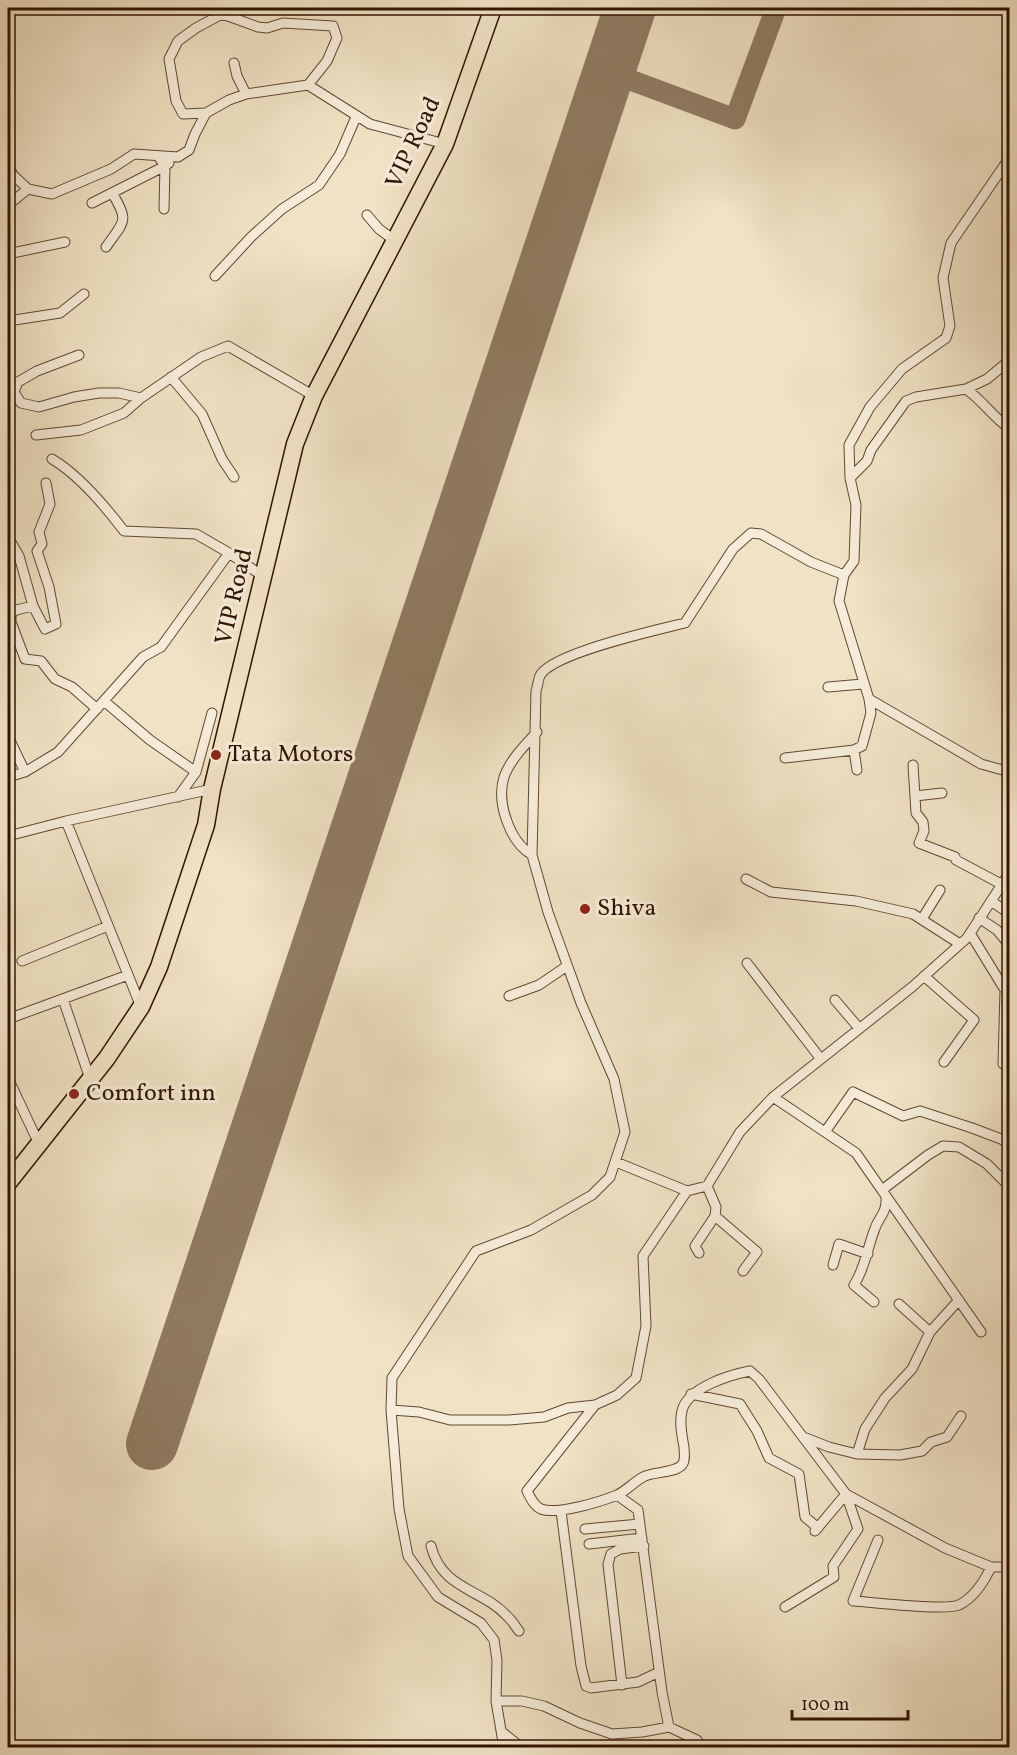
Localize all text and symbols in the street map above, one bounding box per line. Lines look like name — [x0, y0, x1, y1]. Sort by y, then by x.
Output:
street label: VIP Road — [378, 91, 450, 195]
street label: VIP Road — [207, 545, 263, 649]
place label: Tata Motors — [228, 738, 353, 772]
marker: Tata Motors — [209, 748, 223, 762]
place label: Shiva — [597, 892, 656, 926]
marker: Shiva — [578, 902, 592, 916]
place label: Comfort inn — [86, 1077, 216, 1111]
marker: Comfort inn — [67, 1087, 81, 1101]
scale bar — [792, 1683, 908, 1721]
text: 100 m — [801, 1693, 850, 1718]

